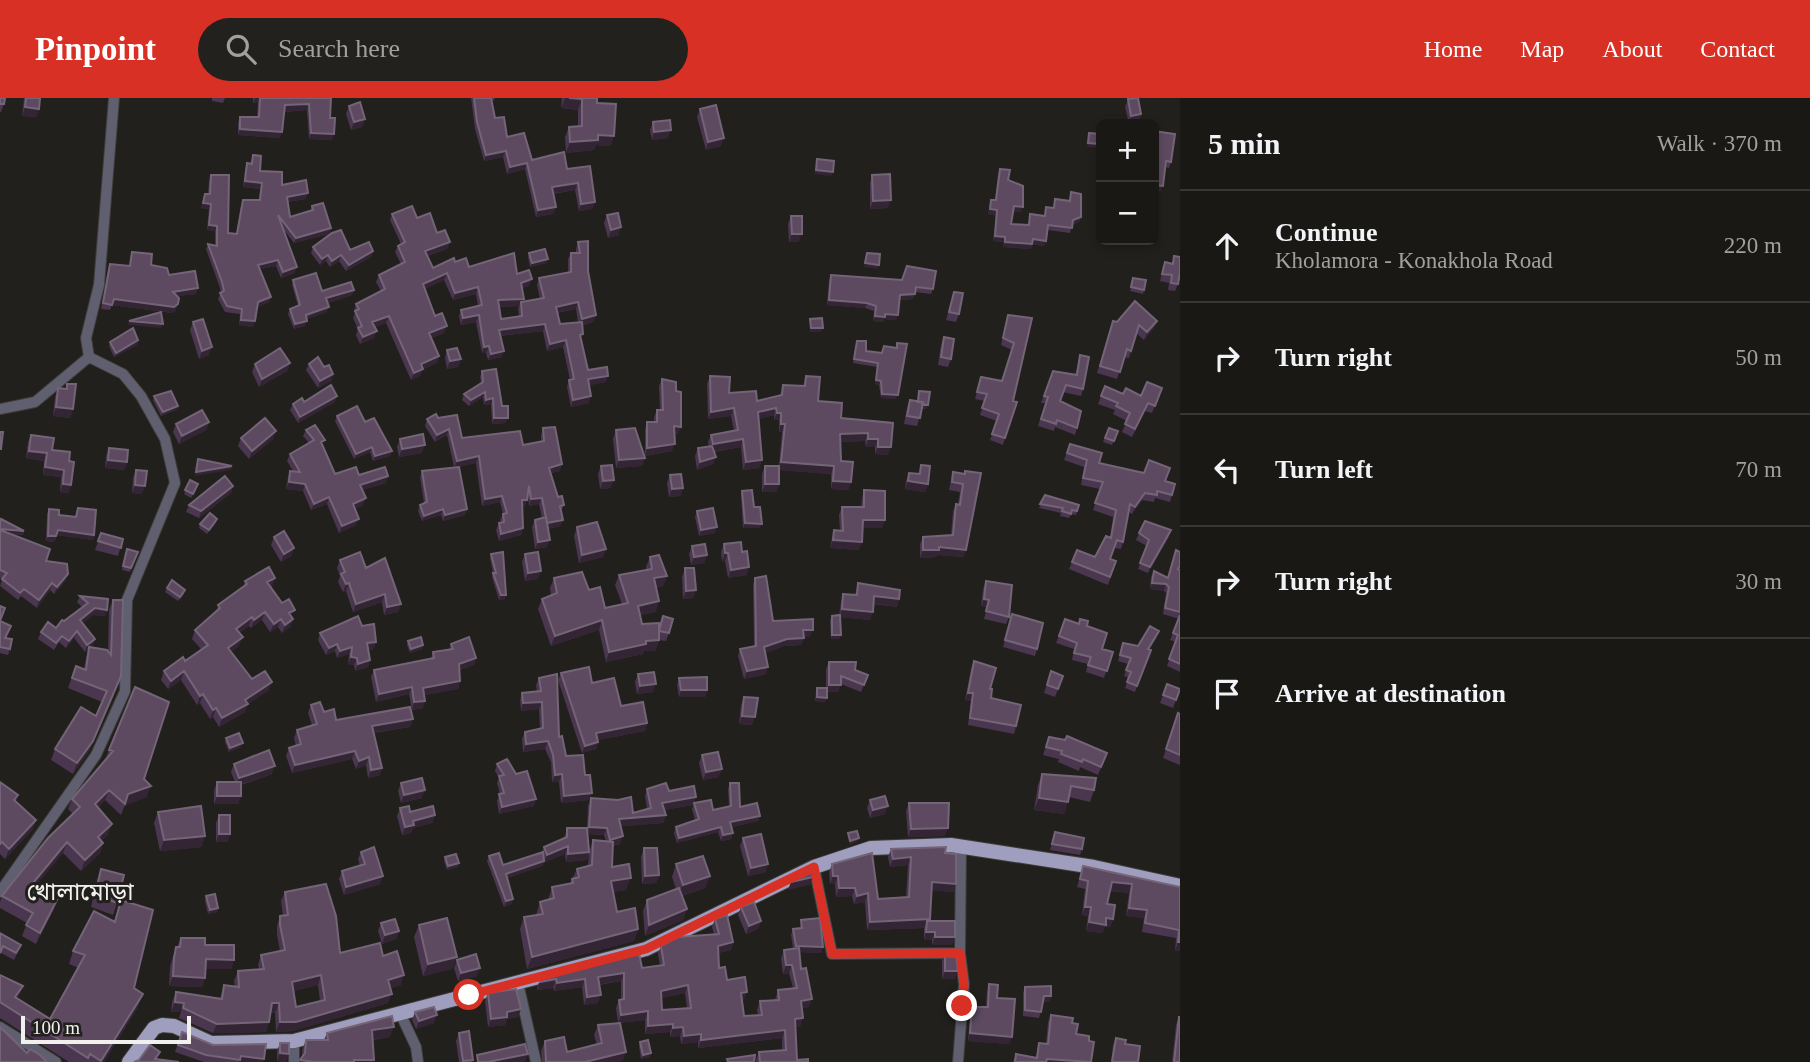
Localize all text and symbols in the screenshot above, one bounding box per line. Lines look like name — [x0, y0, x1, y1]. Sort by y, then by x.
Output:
search box — [198, 18, 688, 81]
icon: search — [222, 30, 260, 68]
text: Pinpoint — [35, 31, 156, 67]
text: Search here — [278, 34, 400, 63]
text: Home — [1424, 36, 1482, 62]
text: Map — [1520, 36, 1564, 62]
text: About — [1602, 36, 1662, 62]
text: Contact — [1700, 36, 1775, 62]
map controls — [1096, 119, 1159, 245]
button: + — [1096, 119, 1159, 182]
text: 5 min — [1208, 127, 1281, 160]
text: Walk · 370 m — [1657, 131, 1782, 156]
button: − — [1096, 182, 1159, 245]
text: Continue — [1275, 218, 1378, 247]
icon: ahead — [1208, 227, 1246, 265]
text: 220 m — [1724, 233, 1782, 258]
text: Kholamora - Konakhola Road — [1275, 248, 1553, 273]
icon: right — [1208, 339, 1246, 377]
text: Turn right — [1275, 343, 1392, 372]
text: 50 m — [1735, 345, 1782, 370]
icon: left — [1208, 451, 1246, 489]
text: Turn left — [1275, 455, 1373, 484]
text: 70 m — [1735, 457, 1782, 482]
icon: right — [1208, 563, 1246, 601]
text: Turn right — [1275, 567, 1392, 596]
text: 30 m — [1735, 569, 1782, 594]
icon: arrive — [1208, 675, 1246, 713]
text: Arrive at destination — [1275, 679, 1506, 708]
district label: খোলামোড়া — [26, 879, 134, 905]
route start — [453, 979, 484, 1010]
route end — [946, 990, 977, 1021]
scale bar — [21, 1013, 191, 1045]
text: 100 m — [32, 1017, 80, 1038]

